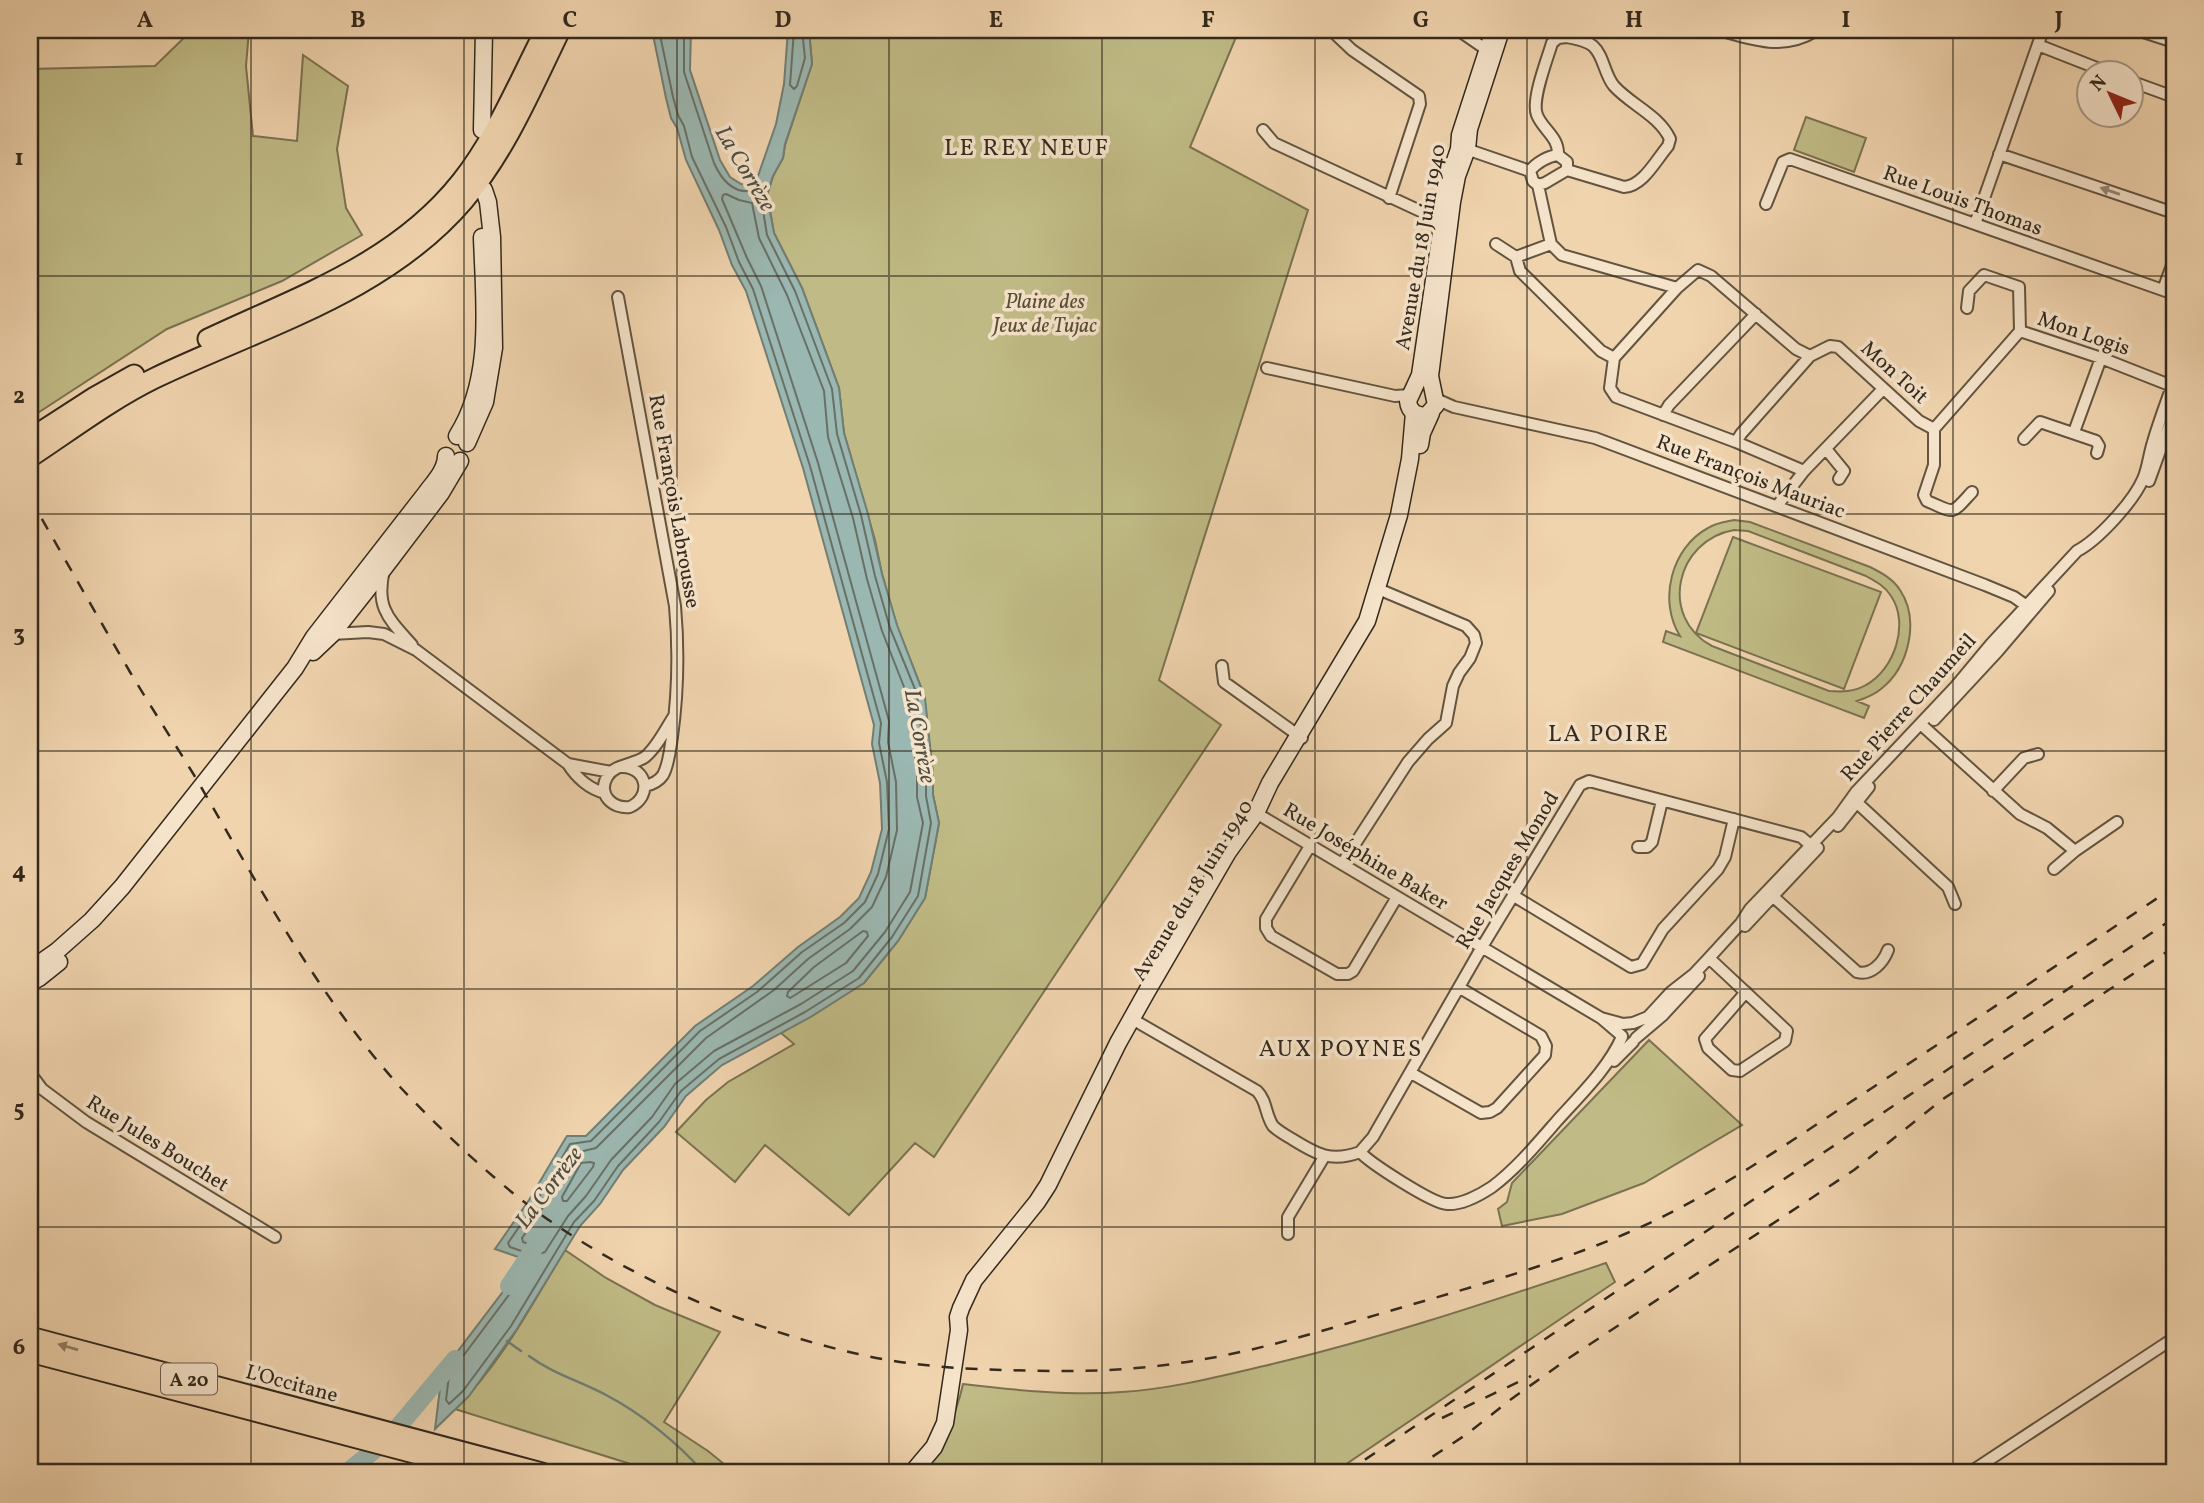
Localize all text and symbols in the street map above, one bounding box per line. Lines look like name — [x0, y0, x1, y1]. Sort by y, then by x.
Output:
text: A — [137, 5, 153, 37]
text: B — [350, 5, 366, 37]
text: C — [563, 5, 577, 37]
text: D — [775, 5, 792, 37]
text: E — [989, 5, 1003, 37]
text: F — [1201, 5, 1215, 37]
text: G — [1413, 5, 1429, 37]
text: H — [1625, 5, 1643, 37]
text: I — [1842, 5, 1850, 37]
text: J — [2054, 5, 2063, 37]
north arrow — [2074, 60, 2144, 130]
text: N — [2085, 70, 2113, 98]
water label: La Corrèze — [706, 120, 783, 219]
district label: LE REY NEUF — [944, 132, 1110, 166]
street label: Avenue du 18 Juin 1940 — [1389, 142, 1454, 353]
text: 1 — [14, 143, 24, 175]
street label: Rue Louis Thomas — [1879, 159, 2046, 244]
one-way arrow — [2099, 185, 2120, 196]
park label: Plaine des Jeux de Tujac — [991, 288, 1097, 341]
street label: Mon Logis — [2033, 305, 2134, 364]
street label: Mon Toit — [1854, 335, 1934, 411]
text: 2 — [13, 381, 25, 413]
street label: Rue François Labrousse — [640, 392, 707, 611]
street label: Rue François Mauriac — [1652, 428, 1849, 527]
text: 3 — [13, 619, 25, 651]
street label: Rue Pierre Chaumeil — [1835, 628, 1984, 788]
water label: La Corrèze — [895, 687, 943, 787]
district label: LA POIRE — [1548, 718, 1670, 752]
street label: Rue Jacques Monod — [1450, 786, 1567, 955]
street label: Avenue du 18 Juin 1940 — [1126, 795, 1261, 987]
street label: Rue Joséphine Baker — [1277, 796, 1454, 918]
text: 4 — [12, 856, 26, 888]
district label: AUX POYNES — [1259, 1033, 1423, 1067]
street label: Rue Jules Bouchet — [80, 1089, 234, 1200]
text: 5 — [13, 1094, 25, 1126]
water label: La Corrèze — [508, 1140, 591, 1236]
text: 6 — [13, 1332, 25, 1364]
one-way arrow — [58, 1342, 79, 1352]
street label: L'Occitane — [242, 1358, 341, 1411]
road number: A 20 — [161, 1364, 217, 1394]

